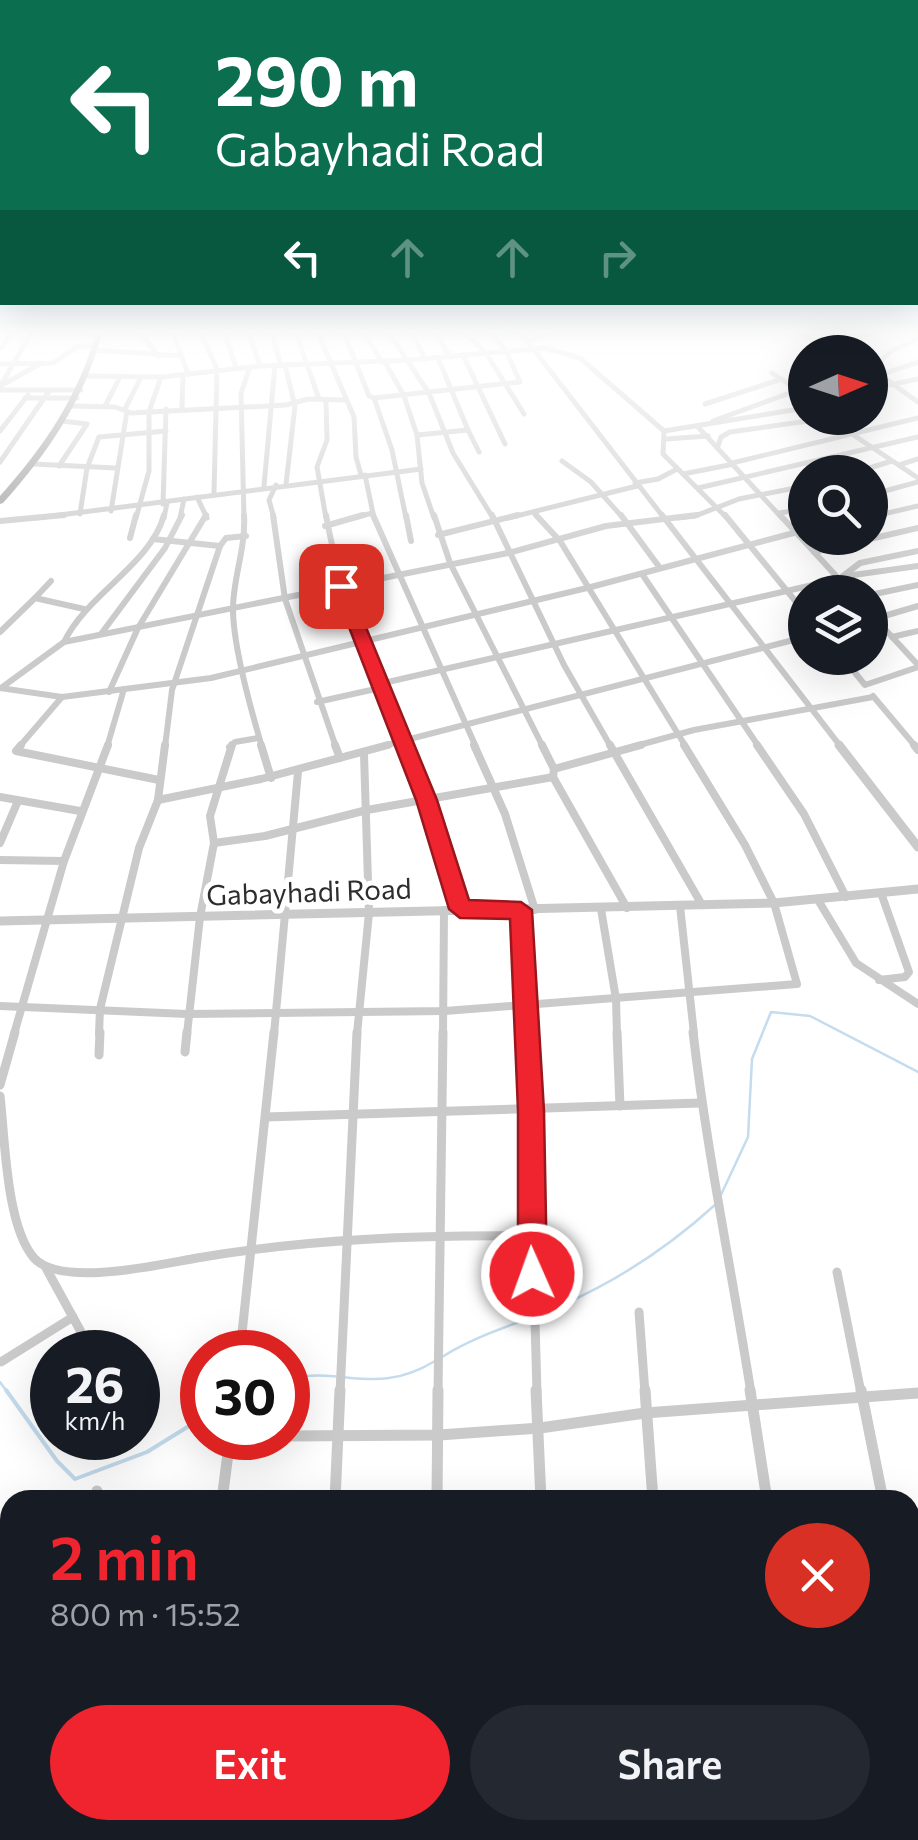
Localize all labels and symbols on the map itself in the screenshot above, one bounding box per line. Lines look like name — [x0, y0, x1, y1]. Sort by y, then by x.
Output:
north arrow — [788, 335, 888, 435]
pin — [299, 544, 384, 629]
street label: Gabayhadi Road — [206, 870, 412, 912]
position arrow — [480, 1222, 584, 1326]
speed limit sign: 30 — [180, 1330, 310, 1460]

